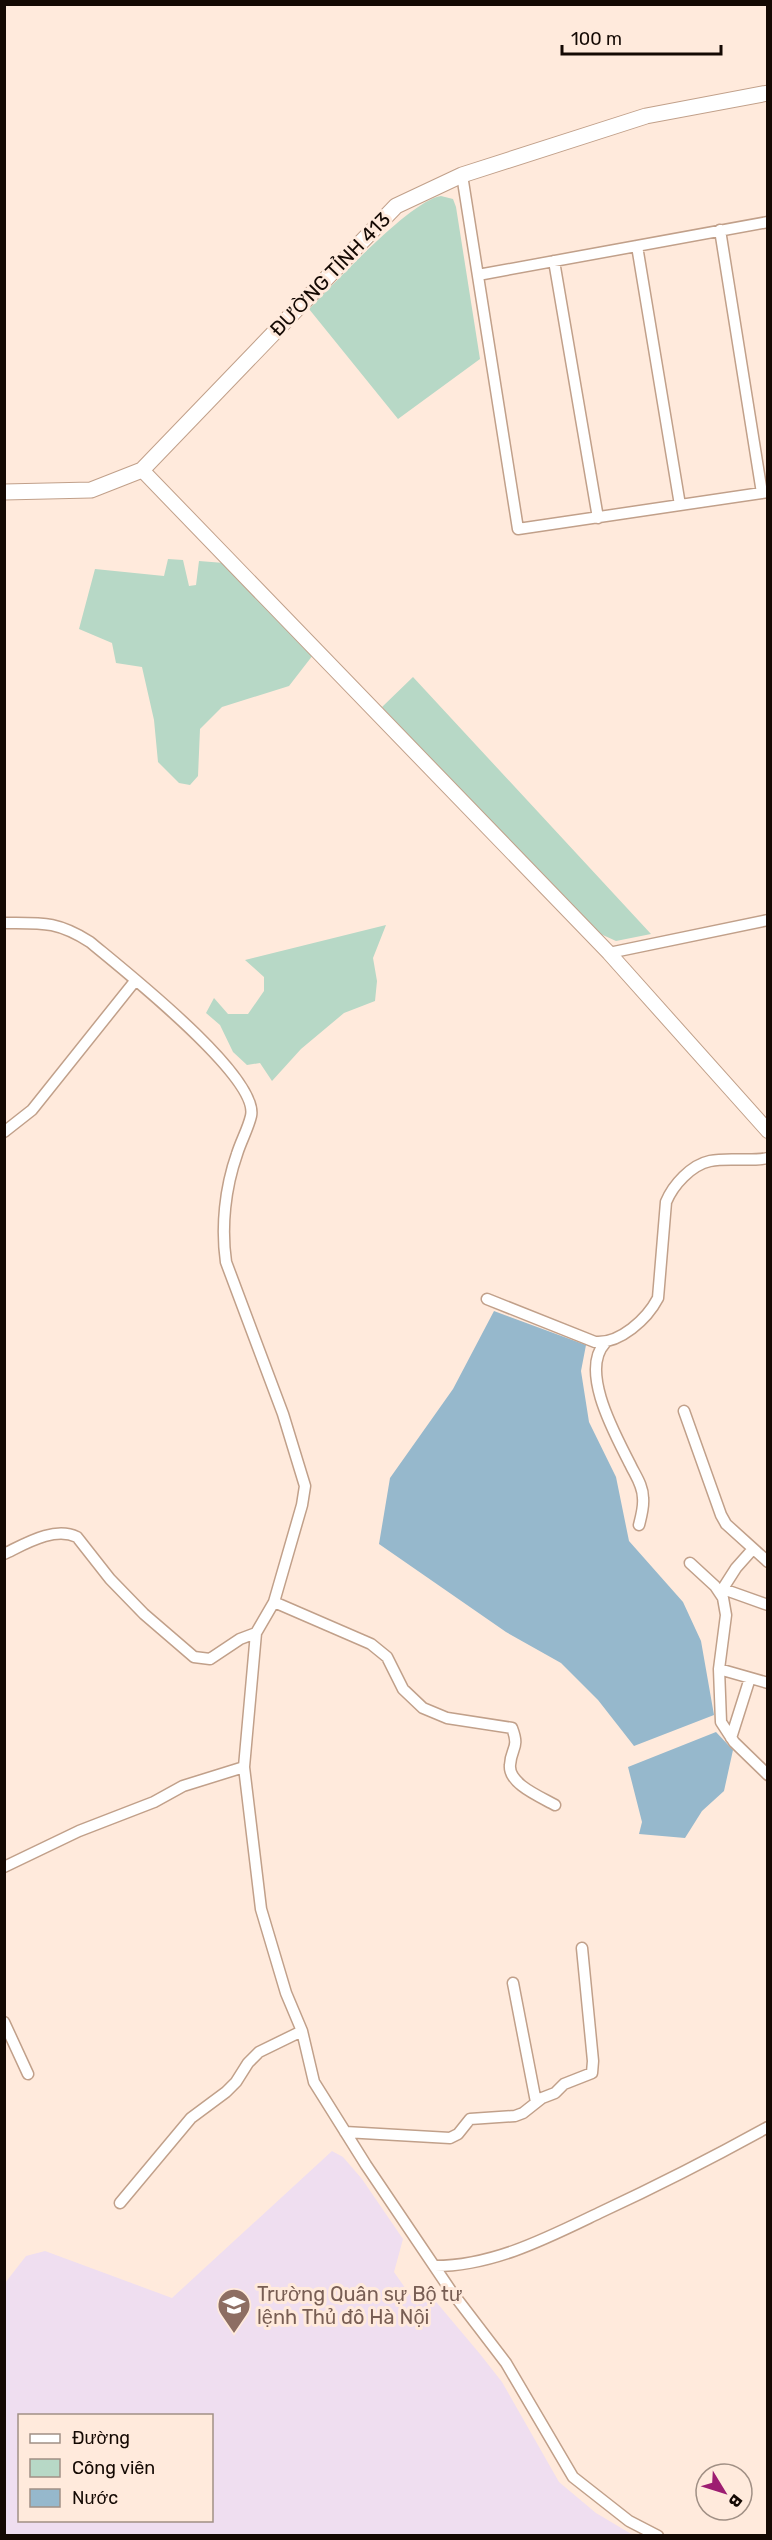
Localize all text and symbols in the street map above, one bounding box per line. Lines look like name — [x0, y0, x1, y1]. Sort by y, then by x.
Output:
scale bar — [562, 18, 721, 56]
text: 100 m — [571, 28, 622, 50]
street label: ĐƯỜNG TỈNH 413 — [265, 207, 395, 341]
place label: Trường Quân sự Bộ tư lệnh Thủ đô Hà Nội — [257, 2282, 462, 2329]
school or university icon: Trường Quân sự Bộ tư lệnh Thủ đô Hà Nội — [216, 2287, 252, 2334]
legend — [18, 2414, 213, 2522]
text: Đường — [72, 2427, 130, 2449]
text: Công viên — [72, 2457, 155, 2479]
north arrow — [694, 2462, 754, 2522]
text: Nước — [72, 2487, 118, 2509]
text: B — [724, 2491, 746, 2511]

